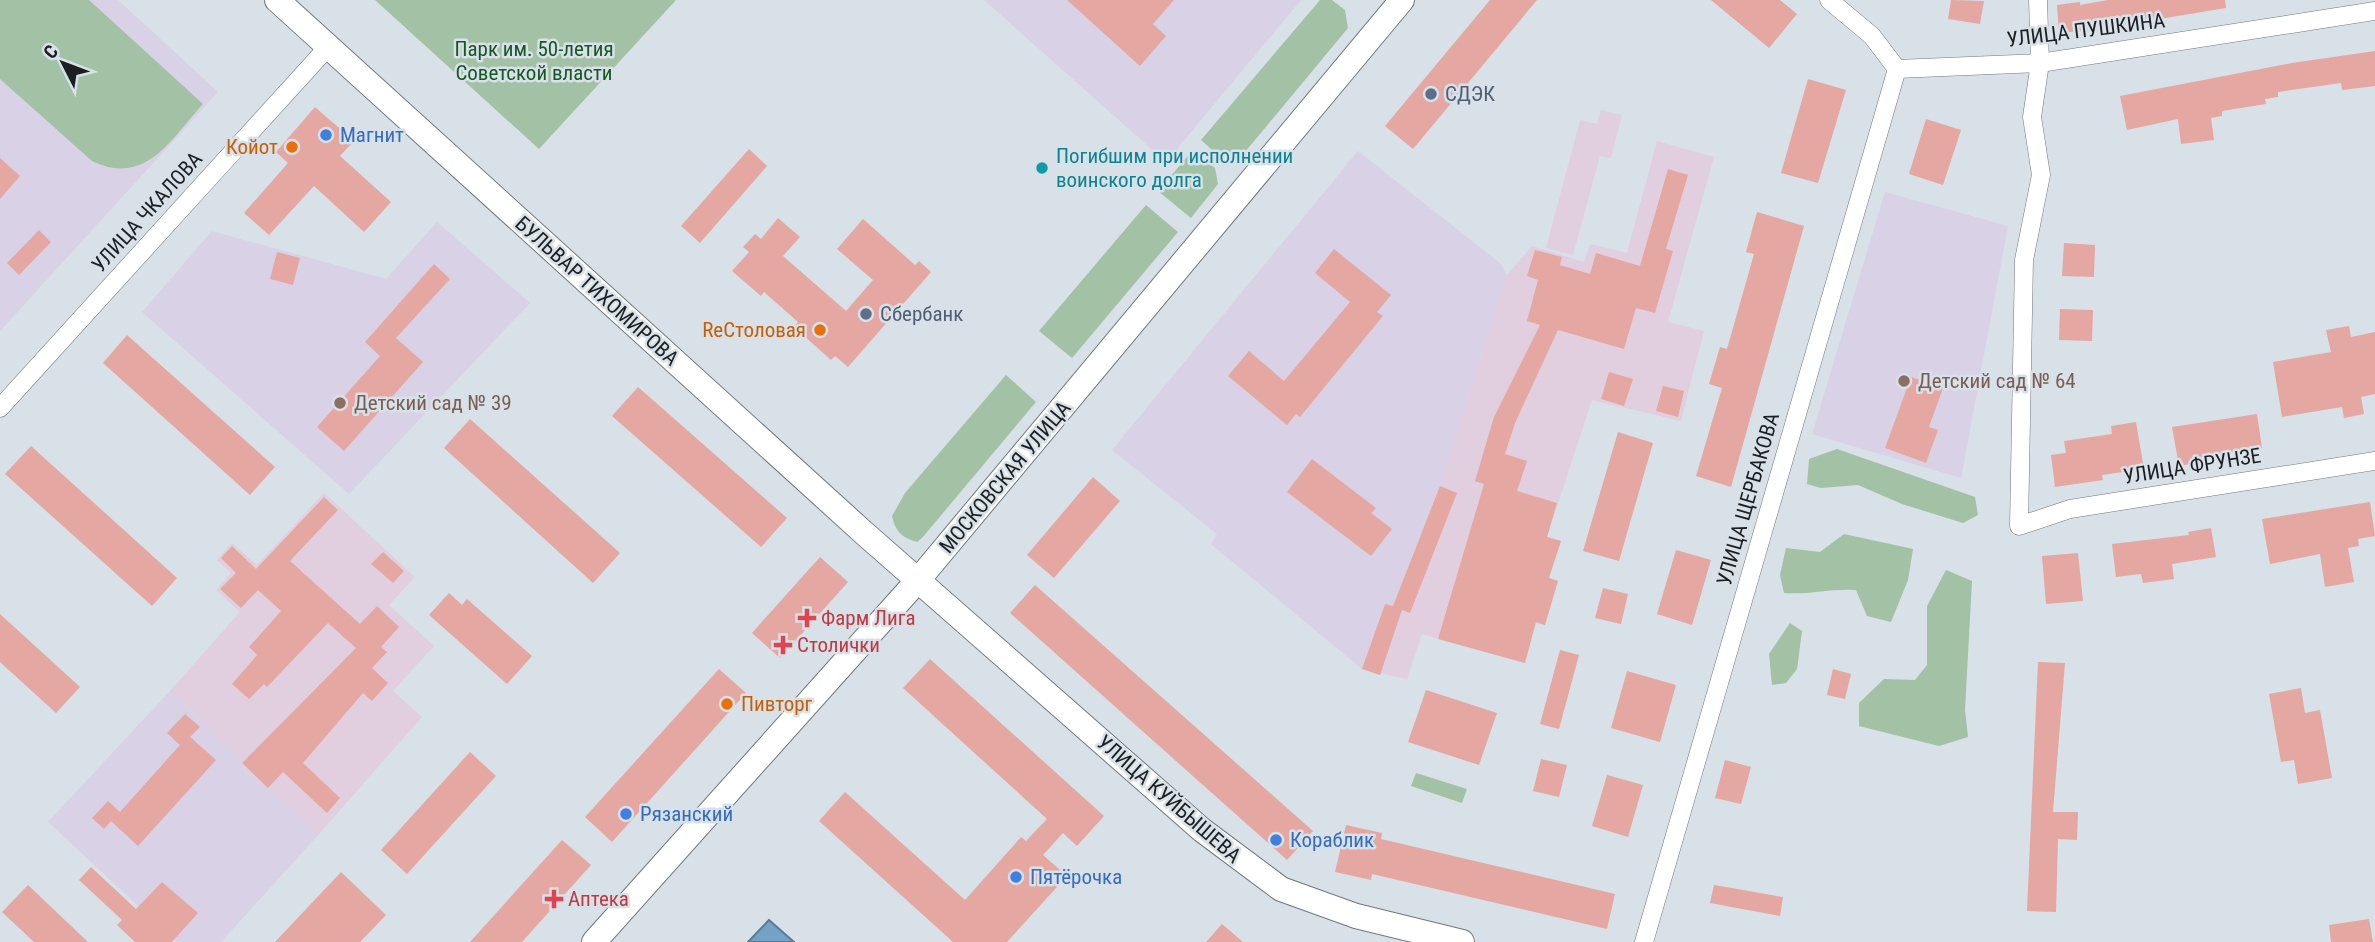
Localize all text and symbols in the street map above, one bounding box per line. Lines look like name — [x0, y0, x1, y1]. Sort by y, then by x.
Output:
street label: УЛИЦА ПУШКИНА — [2006, 8, 2166, 52]
north arrow — [28, 28, 98, 98]
park label: Парк им. 50-летия Советской власти — [454, 37, 614, 85]
text: С — [39, 40, 63, 64]
place label: СДЭК — [1445, 82, 1495, 106]
marker: СДЭК — [1423, 86, 1439, 102]
place label: Магнит — [340, 123, 404, 147]
marker: Магнит — [318, 127, 334, 143]
place label: Койот — [226, 135, 278, 159]
marker: Койот — [284, 139, 300, 155]
place label: Погибшим при исполнении воинского долга — [1056, 144, 1293, 192]
street label: УЛИЦА ЧКАЛОВА — [87, 147, 207, 277]
marker: Погибшим при исполнении воинского долга — [1034, 160, 1050, 176]
street label: БУЛЬВАР ТИХОМИРОВА — [510, 211, 684, 371]
place label: Сбербанк — [880, 302, 963, 326]
marker: Сбербанк — [858, 306, 874, 322]
place label: ReСтоловая — [702, 318, 806, 342]
marker: ReСтоловая — [812, 322, 828, 338]
place label: Детский сад № 64 — [1918, 369, 2076, 393]
marker: Детский сад № 64 — [1896, 373, 1912, 389]
place label: Детский сад № 39 — [354, 391, 512, 415]
marker: Детский сад № 39 — [332, 395, 348, 411]
street label: МОСКОВСКАЯ УЛИЦА — [934, 396, 1076, 558]
street label: УЛИЦА ЩЕРБАКОВА — [1712, 410, 1784, 588]
street label: УЛИЦА ФРУНЗЕ — [2121, 443, 2263, 489]
place label: Фарм Лига — [821, 606, 916, 630]
marker: Фарм Лига — [799, 610, 815, 626]
place label: Столички — [797, 633, 880, 657]
marker: Столички — [775, 637, 791, 653]
place label: Пивторг — [741, 692, 813, 716]
marker: Пивторг — [719, 696, 735, 712]
street label: УЛИЦА КУЙБЫШЕВА — [1092, 730, 1246, 868]
place label: Рязанский — [640, 802, 733, 826]
marker: Рязанский — [618, 806, 634, 822]
place label: Кораблик — [1290, 828, 1374, 852]
marker: Кораблик — [1268, 832, 1284, 848]
place label: Пятёрочка — [1030, 865, 1122, 889]
marker: Пятёрочка — [1008, 869, 1024, 885]
place label: Аптека — [568, 887, 629, 911]
marker: Аптека — [546, 891, 562, 907]

